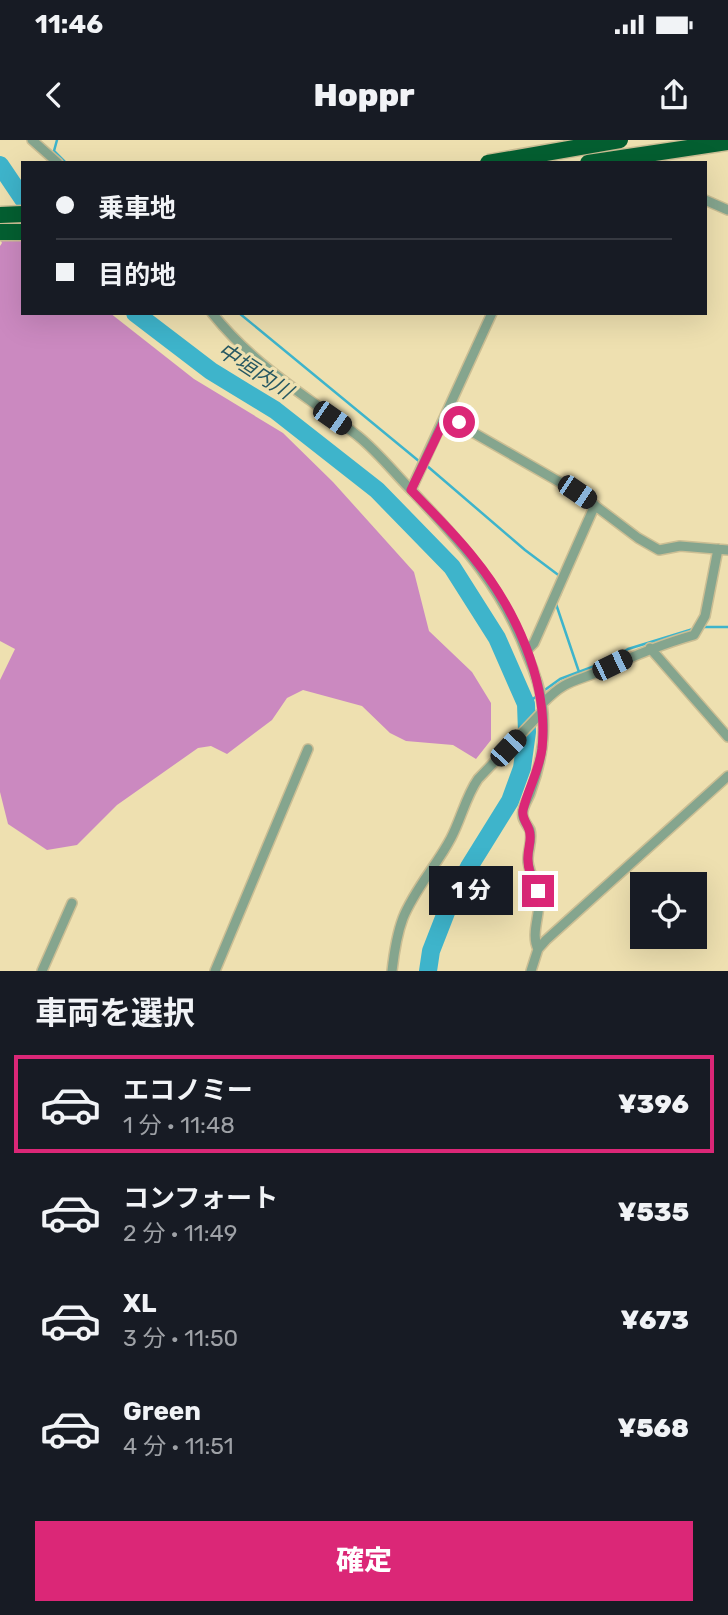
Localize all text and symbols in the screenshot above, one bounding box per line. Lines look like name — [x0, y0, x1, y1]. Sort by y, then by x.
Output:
text: 11:46 — [35, 9, 103, 40]
icon: back — [35, 76, 73, 114]
text: Hoppr — [313, 76, 415, 114]
icon: share — [655, 76, 693, 114]
text: 乗車地 — [98, 193, 176, 224]
text: 目的地 — [98, 260, 176, 291]
water label: 中垣内川 — [213, 337, 299, 405]
car — [309, 397, 356, 439]
route start — [443, 406, 475, 438]
car — [554, 472, 601, 512]
car — [589, 646, 636, 684]
car — [486, 725, 531, 771]
callout: 1 分 — [430, 866, 514, 916]
map controls — [630, 872, 707, 949]
button: locate — [630, 872, 707, 949]
route end — [522, 875, 554, 907]
text: 1 分 — [451, 876, 491, 904]
text: 車両を選択 — [35, 994, 195, 1032]
icon: car — [39, 1073, 102, 1136]
text: エコノミー — [123, 1075, 253, 1106]
text: ¥396 — [618, 1089, 689, 1120]
text: 1 分 · 11:48 — [123, 1111, 235, 1139]
icon: car — [39, 1181, 102, 1244]
text: コンフォート — [123, 1183, 278, 1214]
text: ¥535 — [618, 1197, 689, 1228]
text: 2 分 · 11:49 — [123, 1219, 237, 1247]
text: XL — [123, 1288, 156, 1319]
icon: car — [39, 1289, 102, 1352]
text: ¥673 — [620, 1305, 689, 1336]
text: 3 分 · 11:50 — [123, 1324, 238, 1352]
text: Green — [123, 1396, 201, 1427]
icon: car — [39, 1397, 102, 1460]
text: ¥568 — [617, 1413, 689, 1444]
text: 4 分 · 11:51 — [123, 1432, 234, 1460]
button: 確定 — [35, 1521, 693, 1601]

